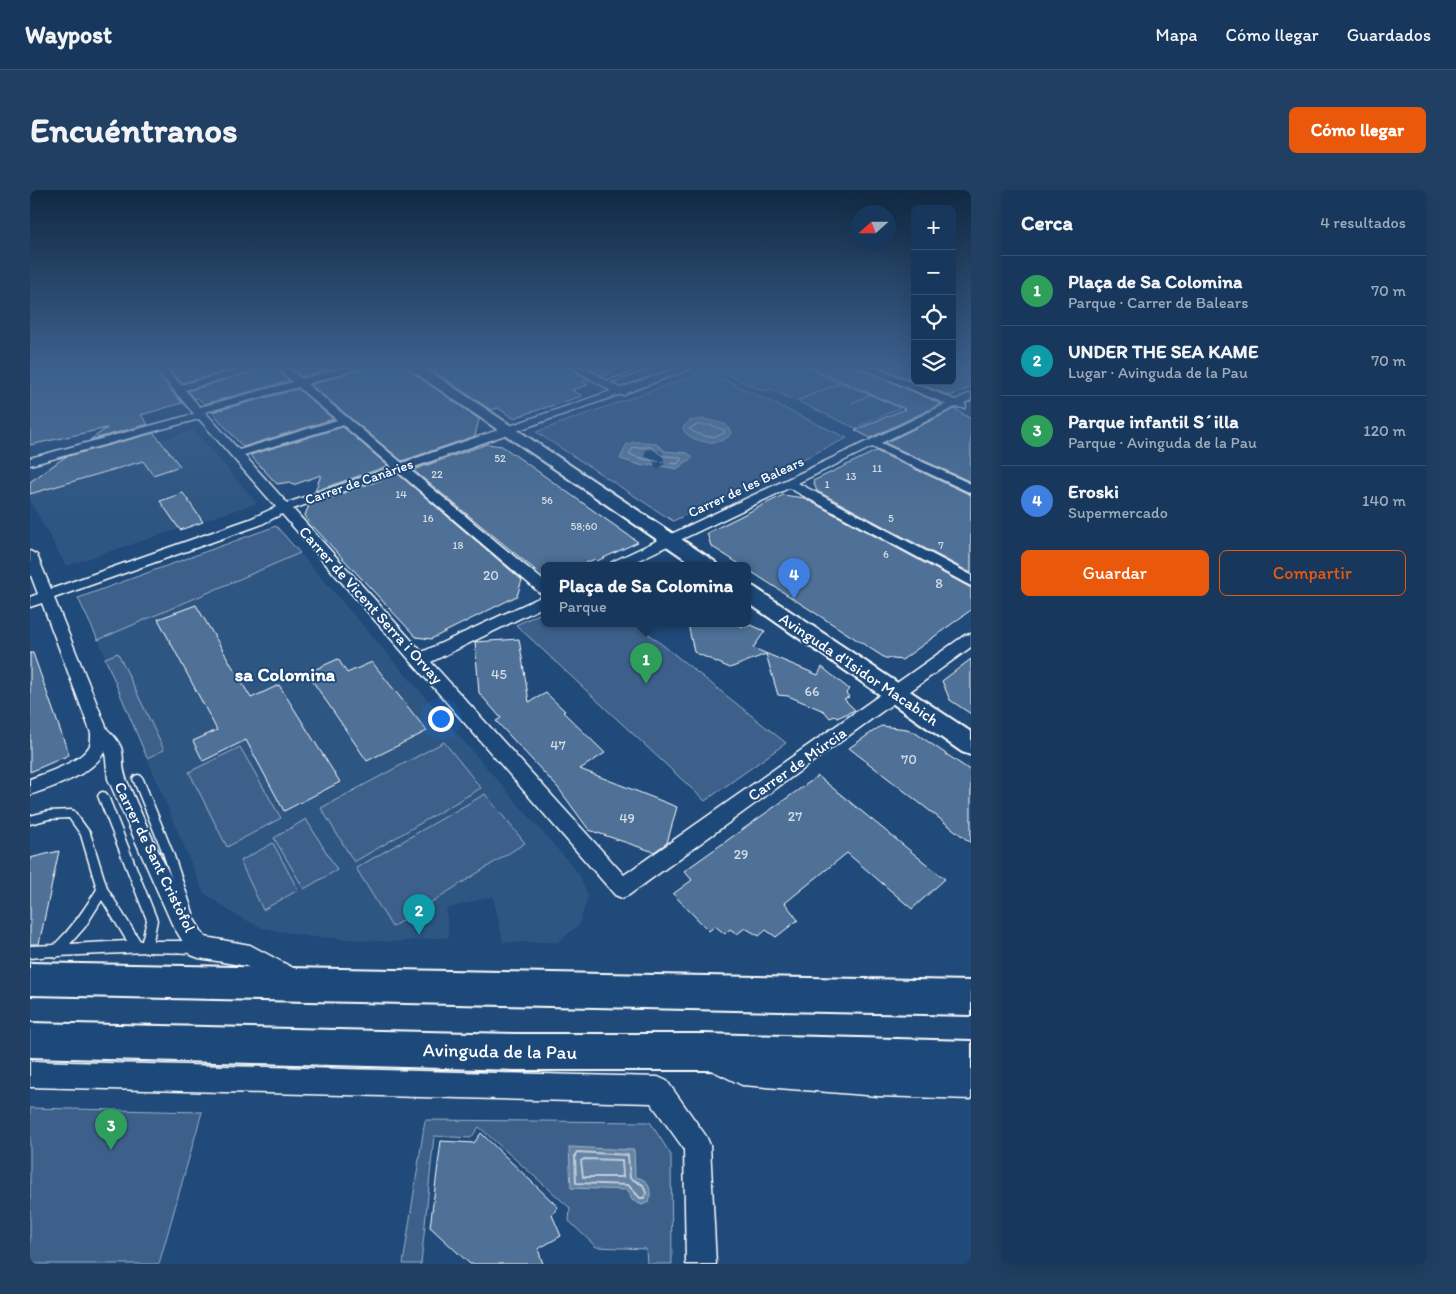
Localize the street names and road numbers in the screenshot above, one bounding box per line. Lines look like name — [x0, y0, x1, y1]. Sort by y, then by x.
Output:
street label: Carrer de les Balears — [685, 453, 807, 521]
street label: Carrer de Canàries — [303, 456, 415, 508]
street label: Carrer de Vicent Serra i Orvay — [295, 522, 447, 688]
street label: Avinguda d'Isidor Macabich — [776, 609, 943, 730]
street label: Carrer de Múrcia — [744, 723, 850, 805]
street label: Carrer de Sant Cristòfol — [110, 779, 200, 936]
street label: Avinguda de la Pau — [423, 1038, 578, 1064]

